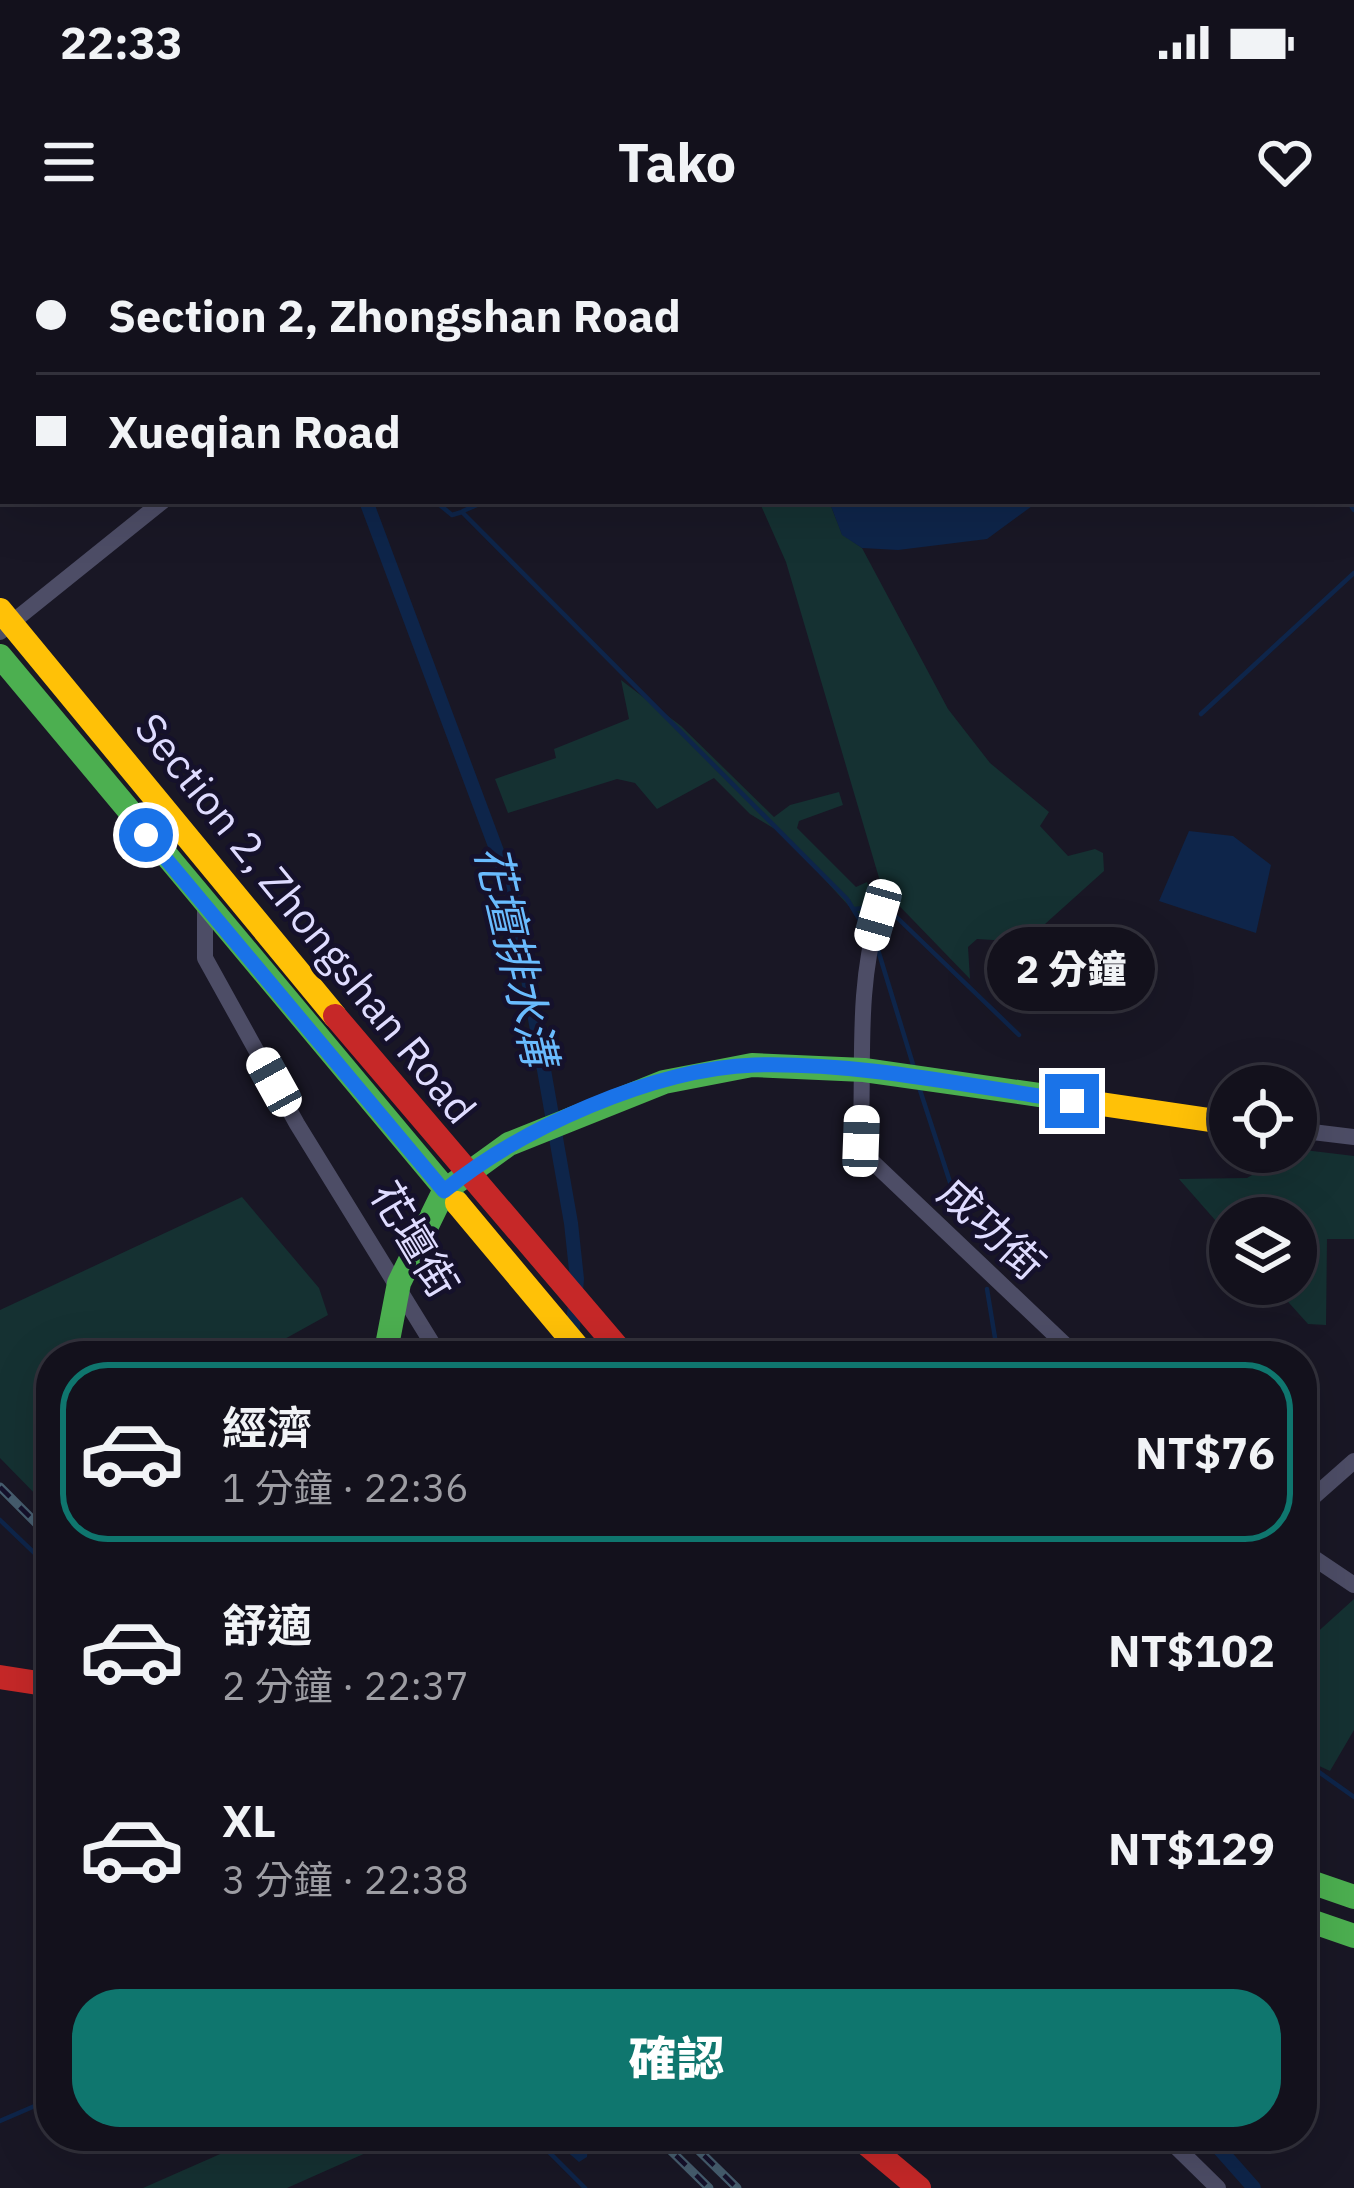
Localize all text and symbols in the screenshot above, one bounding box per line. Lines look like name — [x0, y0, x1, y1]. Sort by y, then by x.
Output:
text: 22:33 — [60, 13, 183, 71]
text: Tako — [618, 127, 736, 197]
icon: menu — [36, 129, 102, 195]
icon: heart — [1252, 129, 1318, 195]
text: Section 2, Zhongshan Road — [108, 286, 681, 344]
text: Xueqian Road — [108, 402, 401, 460]
street label: Section 2, Zhongshan Road — [123, 702, 489, 1134]
route start — [119, 808, 173, 862]
water label: 花壇排水溝 — [463, 839, 572, 1077]
car — [851, 875, 905, 955]
callout: 2 分鐘 — [988, 927, 1156, 1011]
text: 2 分鐘 — [1016, 943, 1126, 994]
car — [241, 1042, 307, 1122]
map controls — [1209, 1065, 1317, 1305]
button: locate — [1209, 1065, 1317, 1173]
route end — [1045, 1074, 1099, 1128]
car — [842, 1104, 880, 1178]
street label: 成功街 — [927, 1165, 1057, 1291]
street label: 花壇街 — [359, 1171, 471, 1307]
button: layers — [1209, 1197, 1317, 1305]
icon: car — [78, 1398, 186, 1506]
text: 經濟 — [222, 1398, 312, 1456]
text: NT$76 — [1135, 1423, 1275, 1481]
text: 1 分鐘 · 22:36 — [222, 1462, 469, 1513]
icon: car — [78, 1596, 186, 1704]
text: 舒適 — [222, 1596, 312, 1654]
text: NT$102 — [1108, 1621, 1275, 1679]
text: 2 分鐘 · 22:37 — [222, 1660, 469, 1711]
text: XL — [222, 1791, 276, 1849]
icon: car — [78, 1794, 186, 1902]
text: NT$129 — [1108, 1819, 1275, 1877]
text: 3 分鐘 · 22:38 — [222, 1854, 469, 1905]
button: 確認 — [72, 1989, 1281, 2127]

